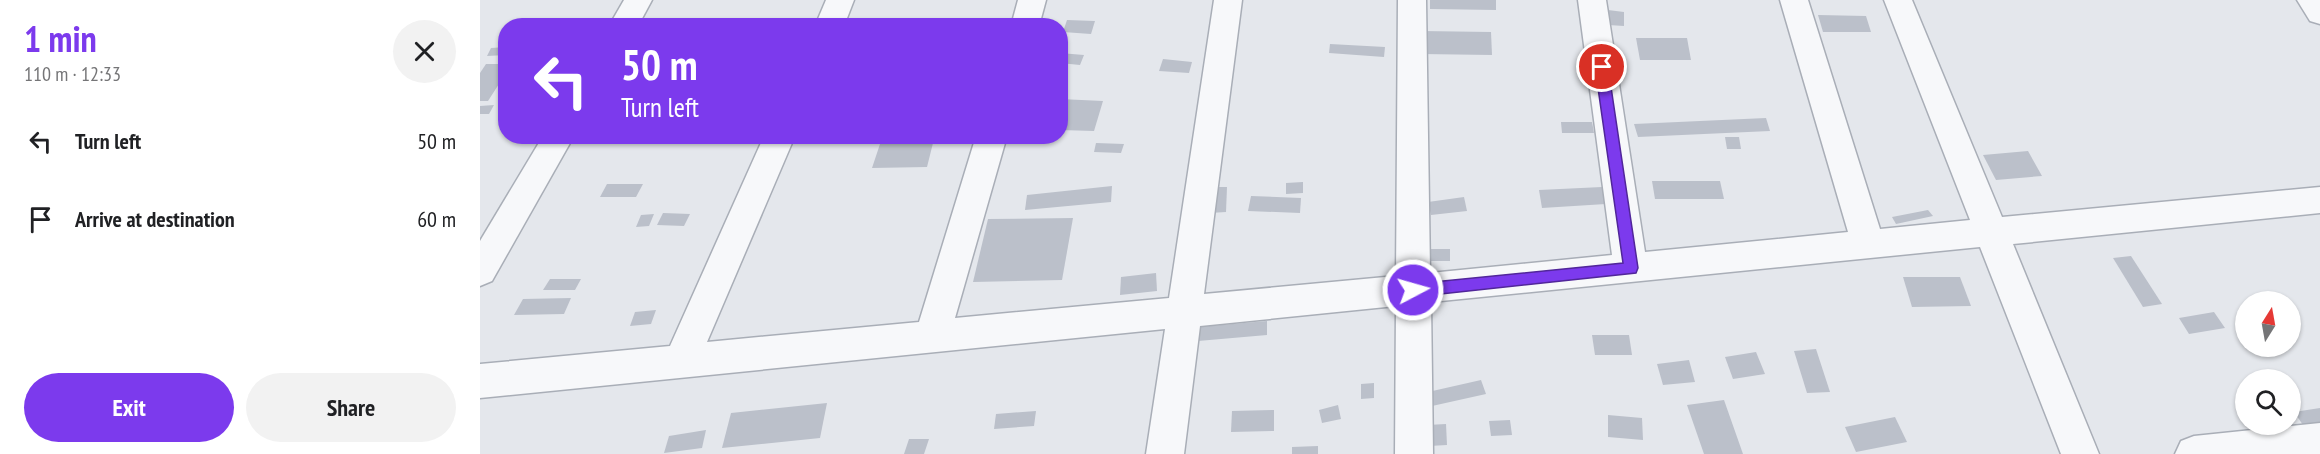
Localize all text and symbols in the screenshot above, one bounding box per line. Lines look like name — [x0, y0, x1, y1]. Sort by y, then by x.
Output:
text: 1 min — [24, 15, 97, 62]
button: close — [393, 20, 456, 83]
text: 50 m — [621, 37, 698, 92]
pin — [1576, 41, 1627, 92]
icon: left — [522, 42, 600, 120]
icon: arrive — [1585, 50, 1618, 83]
text: 110 m · 12:33 — [24, 61, 121, 87]
text: Turn left — [621, 90, 699, 124]
icon: left — [24, 125, 57, 158]
text: Turn left — [75, 127, 141, 155]
text: 50 m — [417, 127, 456, 155]
icon: arrive — [24, 203, 57, 236]
text: Arrive at destination — [75, 205, 235, 233]
text: 60 m — [417, 205, 456, 233]
position arrow — [1381, 258, 1445, 322]
north arrow — [2235, 291, 2301, 357]
map controls — [2235, 291, 2301, 435]
button: search — [2235, 369, 2301, 435]
button: Exit — [24, 373, 234, 442]
button: Share — [246, 373, 456, 442]

